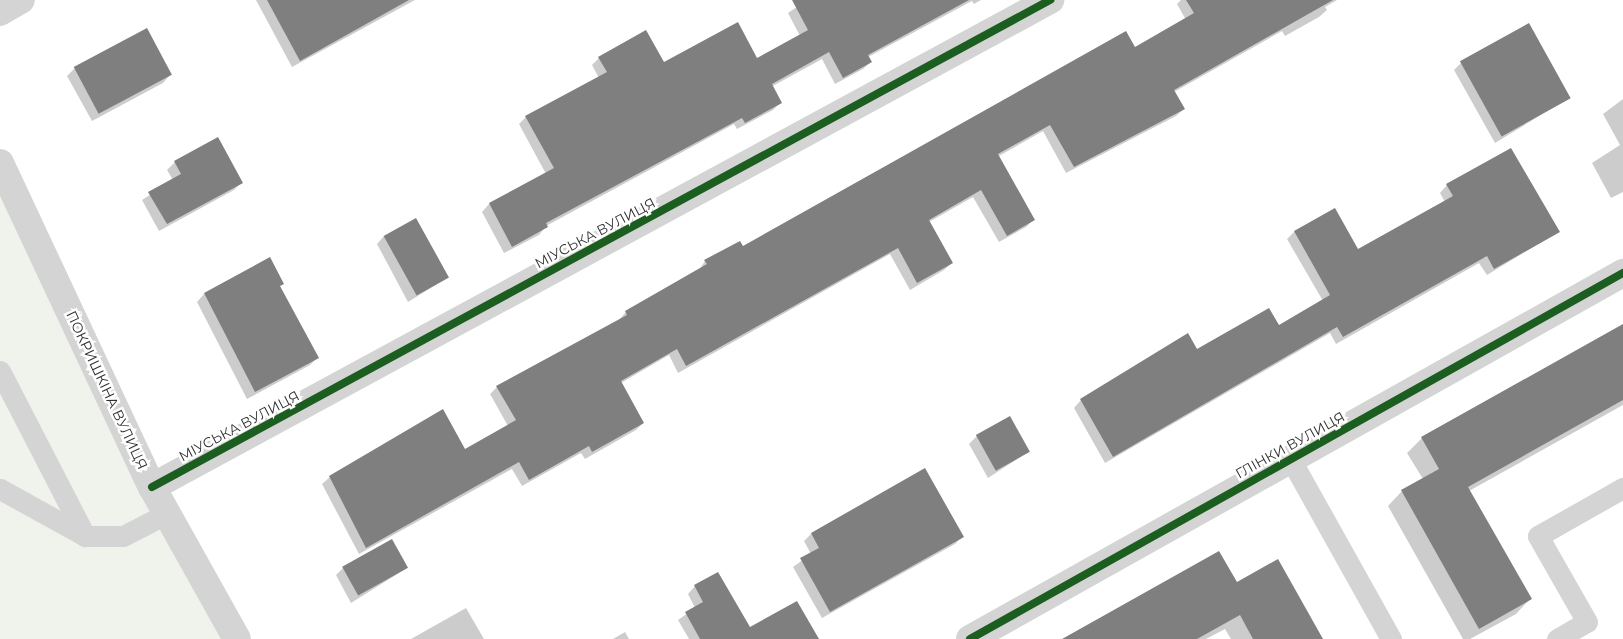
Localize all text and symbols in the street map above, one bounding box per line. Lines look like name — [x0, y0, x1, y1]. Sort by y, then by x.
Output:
street label: МІУСЬКА ВУЛИЦЯ — [532, 194, 658, 272]
street label: ПОКРИШКІНА ВУЛИЦЯ — [63, 308, 151, 472]
street label: МІУСЬКА ВУЛИЦЯ — [176, 387, 302, 465]
street label: ГЛІНКИ ВУЛИЦЯ — [1232, 408, 1348, 482]

